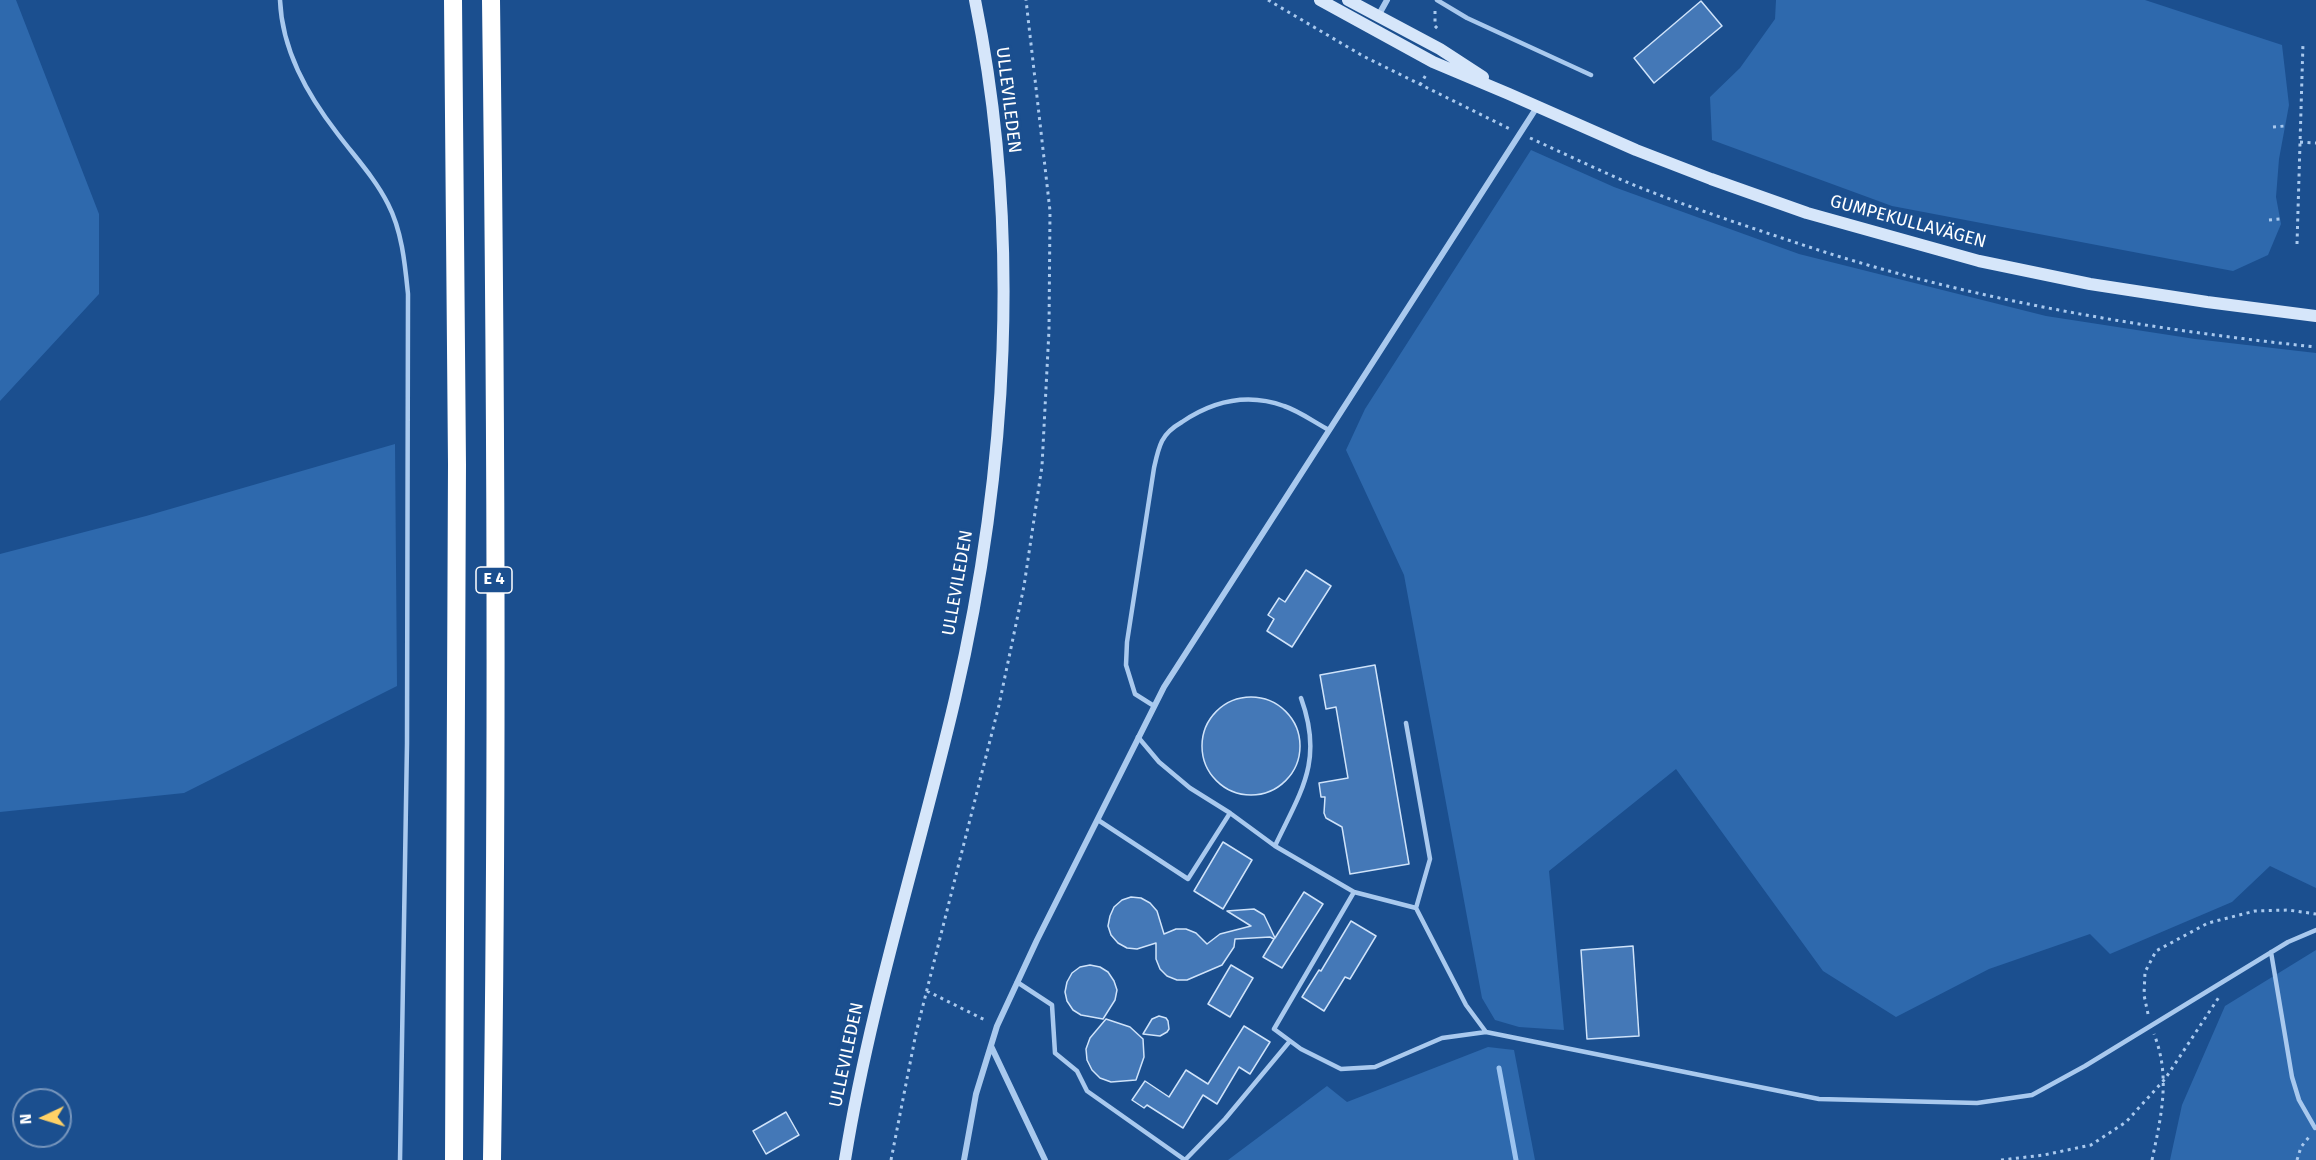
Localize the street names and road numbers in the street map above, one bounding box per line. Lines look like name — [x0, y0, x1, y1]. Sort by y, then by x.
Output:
street label: ULLEVILEDEN — [991, 46, 1025, 154]
street label: GUMPEKULLAVÄGEN — [1827, 191, 1989, 253]
street label: ULLEVILEDEN — [938, 528, 978, 638]
road number: E 4 — [476, 567, 512, 593]
street label: ULLEVILEDEN — [825, 1000, 869, 1110]

